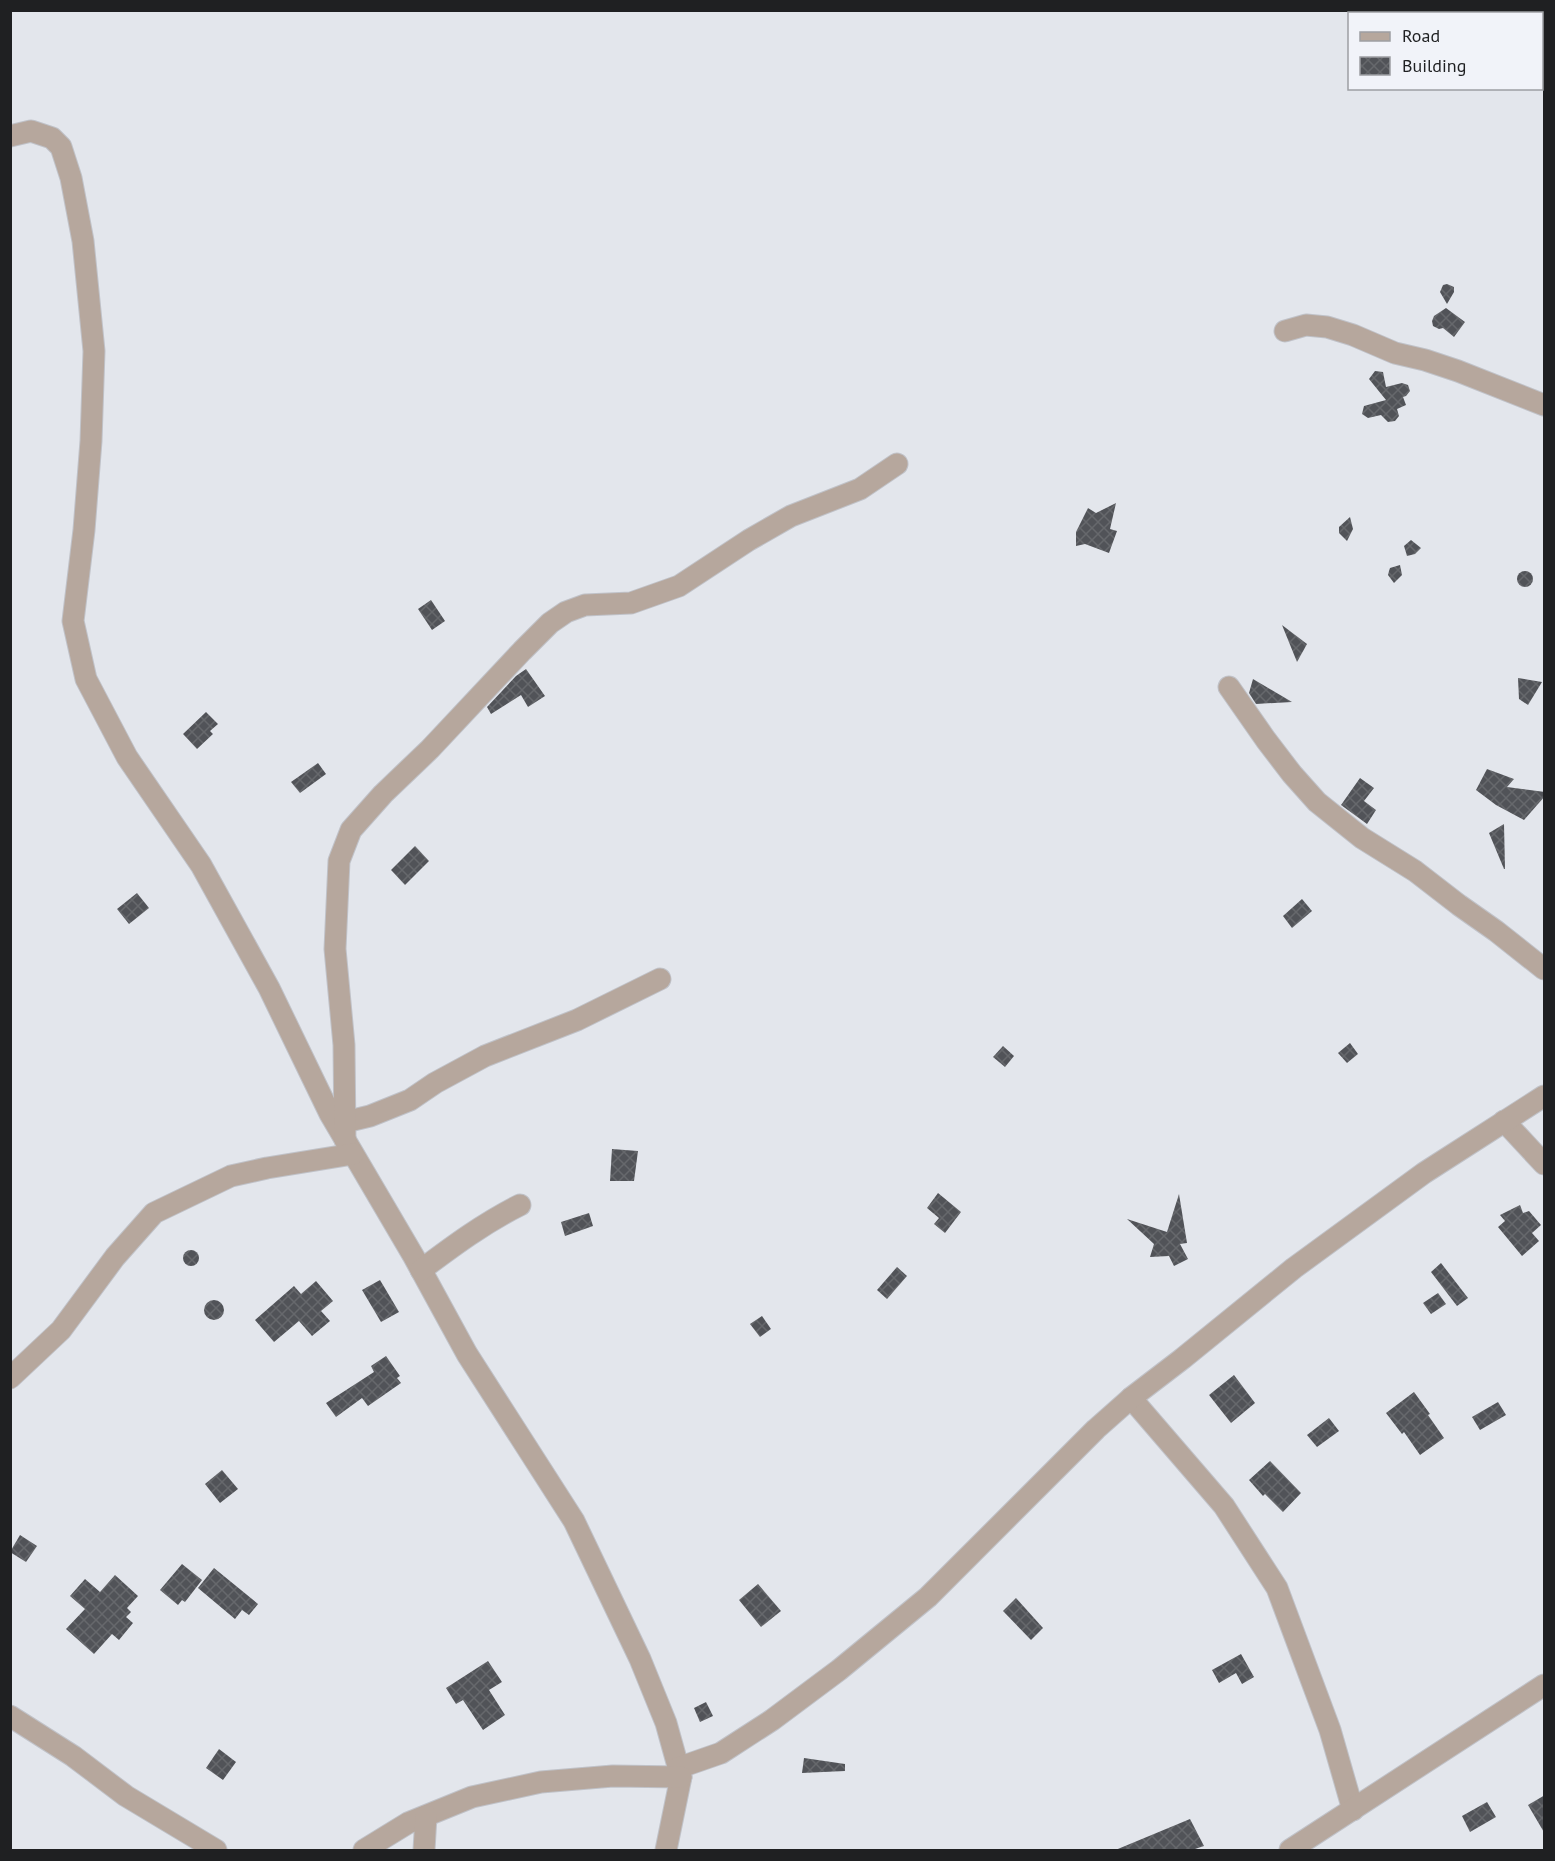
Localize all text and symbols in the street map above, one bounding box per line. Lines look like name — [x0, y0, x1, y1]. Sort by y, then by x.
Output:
legend — [1348, 12, 1543, 90]
text: Road — [1402, 24, 1440, 47]
text: Building — [1402, 54, 1466, 77]

